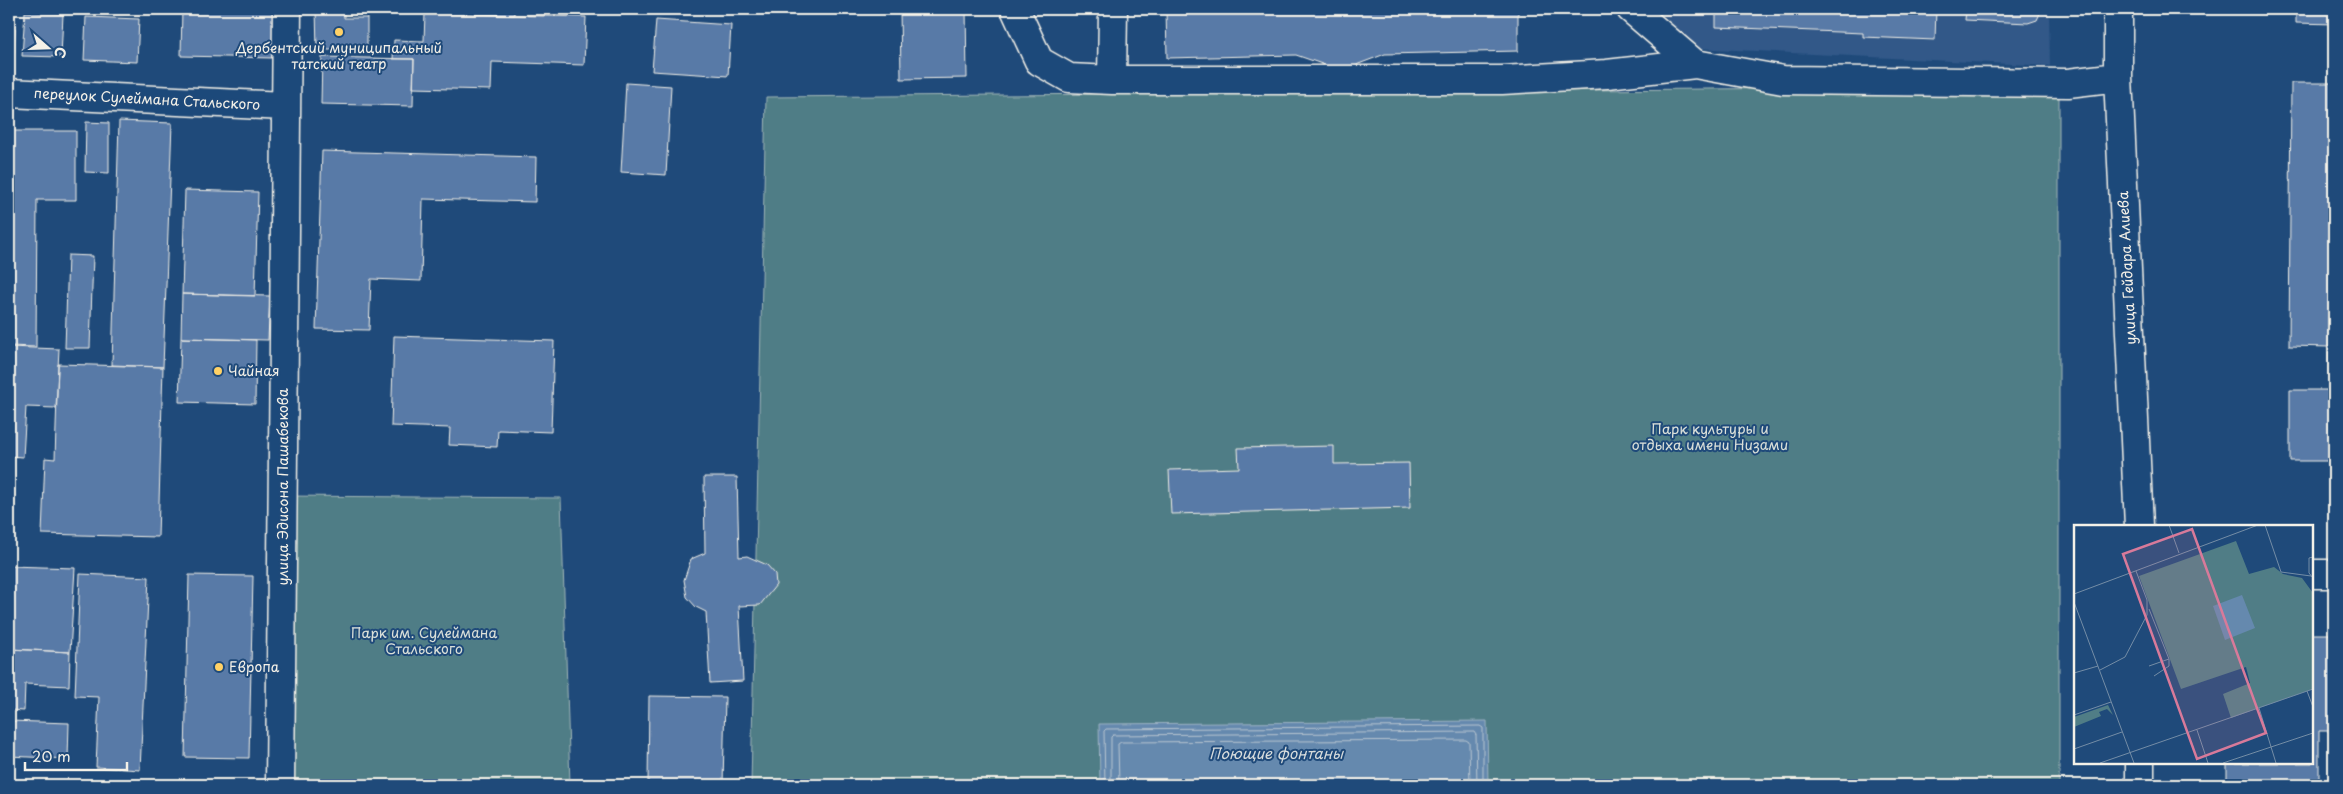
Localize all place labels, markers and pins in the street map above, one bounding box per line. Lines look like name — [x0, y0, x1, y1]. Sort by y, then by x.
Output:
marker: Дербентский муниципальный татский театр — [333, 26, 345, 38]
place label: Дербентский муниципальный татский театр — [235, 37, 442, 74]
place label: Чайная — [228, 360, 280, 381]
marker: Чайная — [212, 365, 224, 377]
place label: Европа — [229, 656, 280, 677]
marker: Европа — [213, 661, 225, 673]

